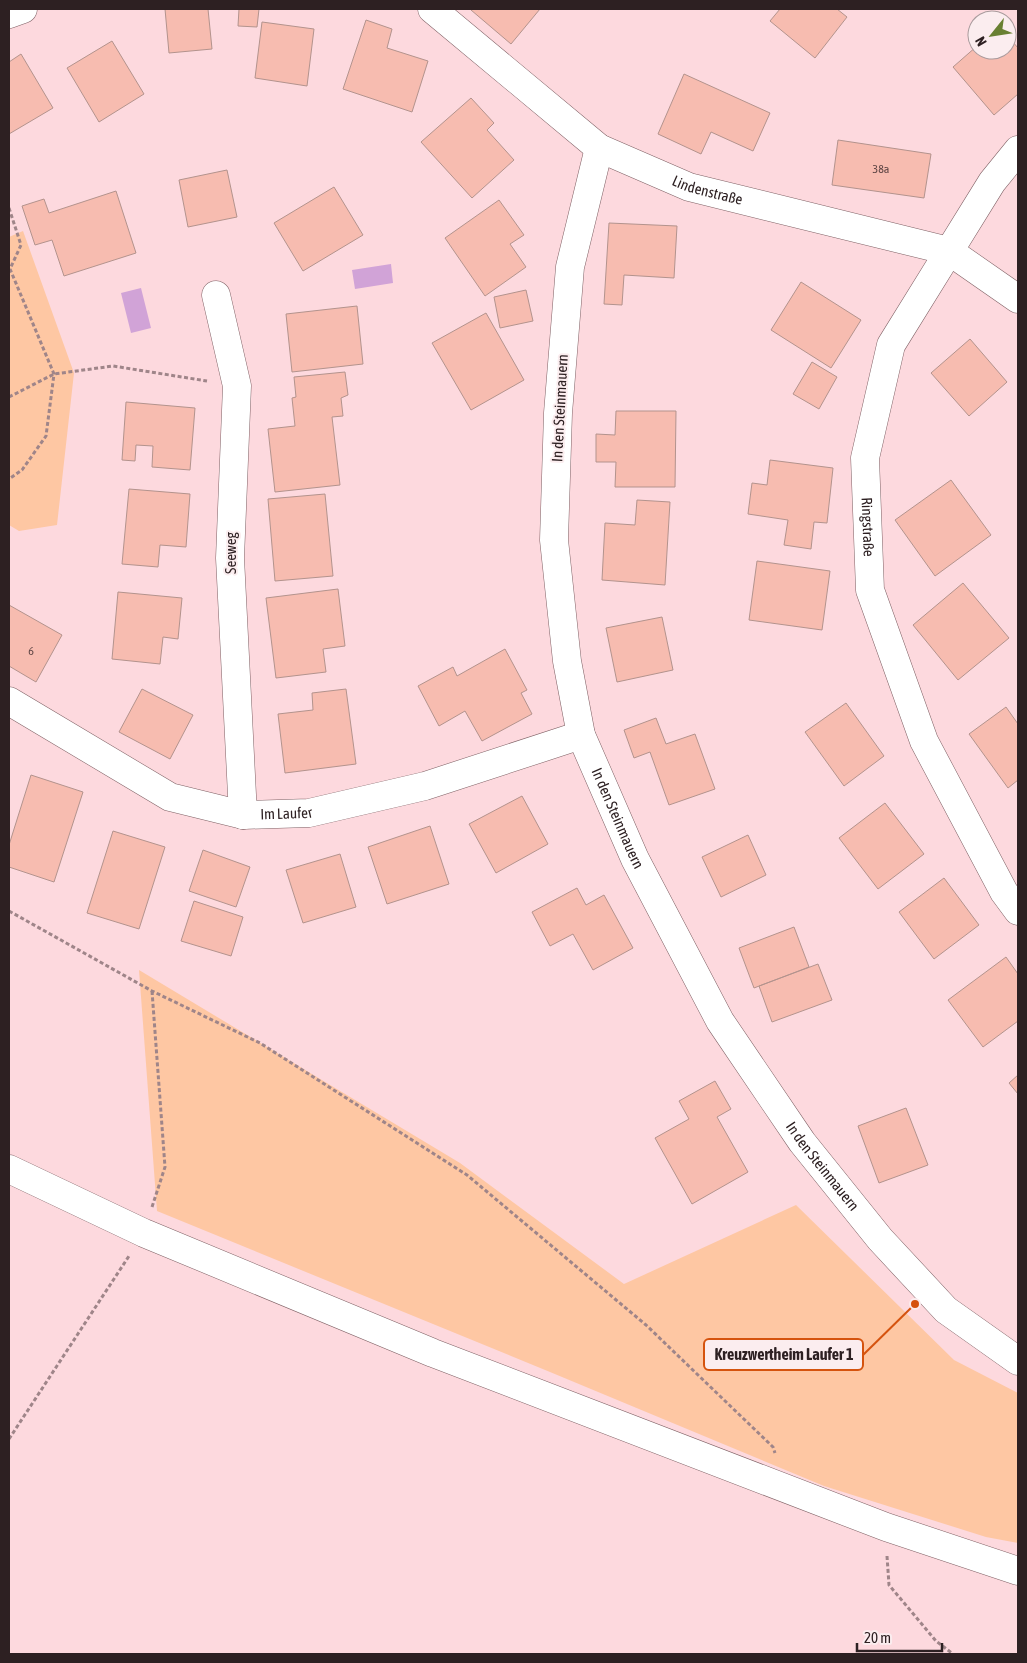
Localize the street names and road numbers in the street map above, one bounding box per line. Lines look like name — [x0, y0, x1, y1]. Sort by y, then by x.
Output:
street label: Lindenstraße — [670, 172, 745, 208]
street label: In den Steinmauern — [548, 354, 571, 462]
street label: Ringstraße — [858, 497, 878, 557]
street label: Seeweg — [222, 532, 239, 574]
street label: In den Steinmauern — [588, 765, 647, 871]
street label: Im Laufer — [260, 803, 315, 822]
street label: In den Steinmauern — [783, 1118, 863, 1214]

